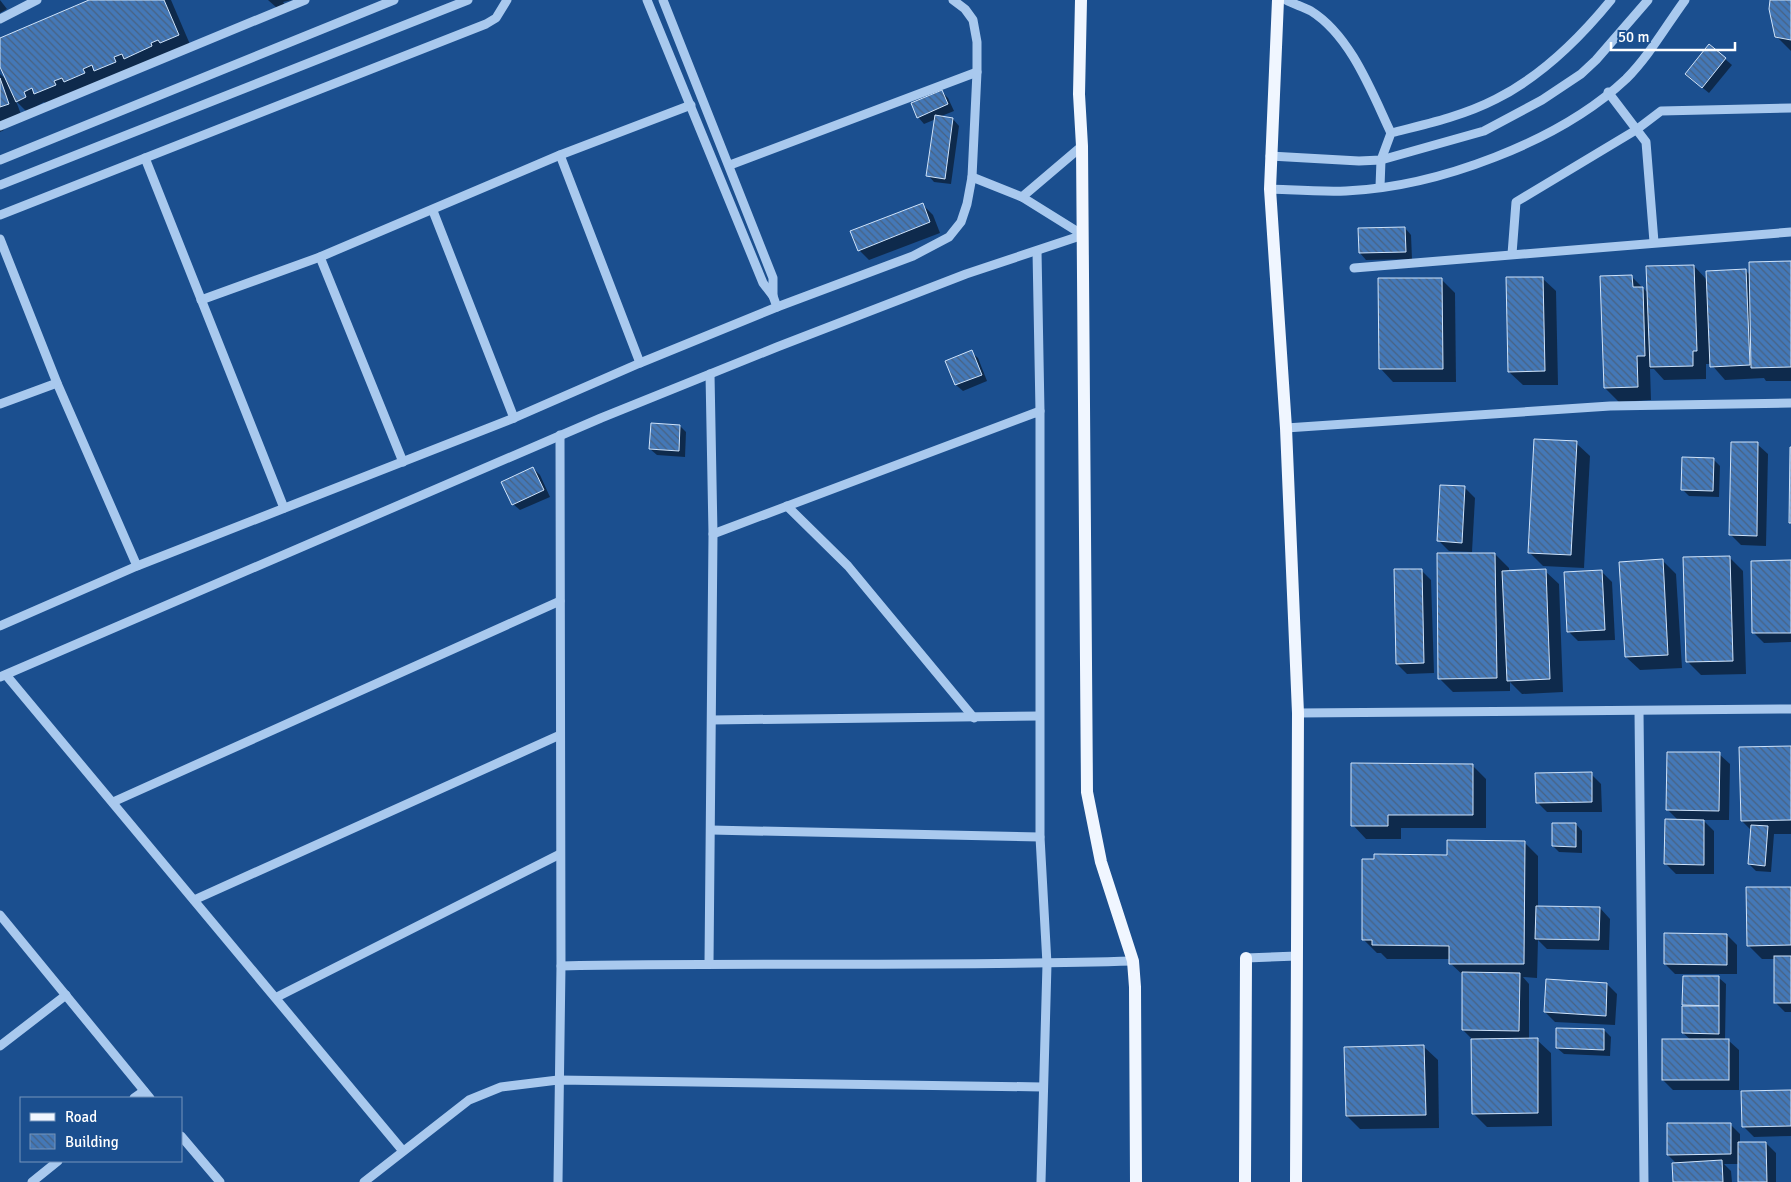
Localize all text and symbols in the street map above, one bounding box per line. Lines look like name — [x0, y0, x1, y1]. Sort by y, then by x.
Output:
scale bar — [1611, 20, 1735, 52]
text: 50 m — [1618, 28, 1649, 46]
legend — [20, 1097, 182, 1162]
text: Road — [65, 1108, 97, 1126]
text: Building — [65, 1133, 119, 1151]

